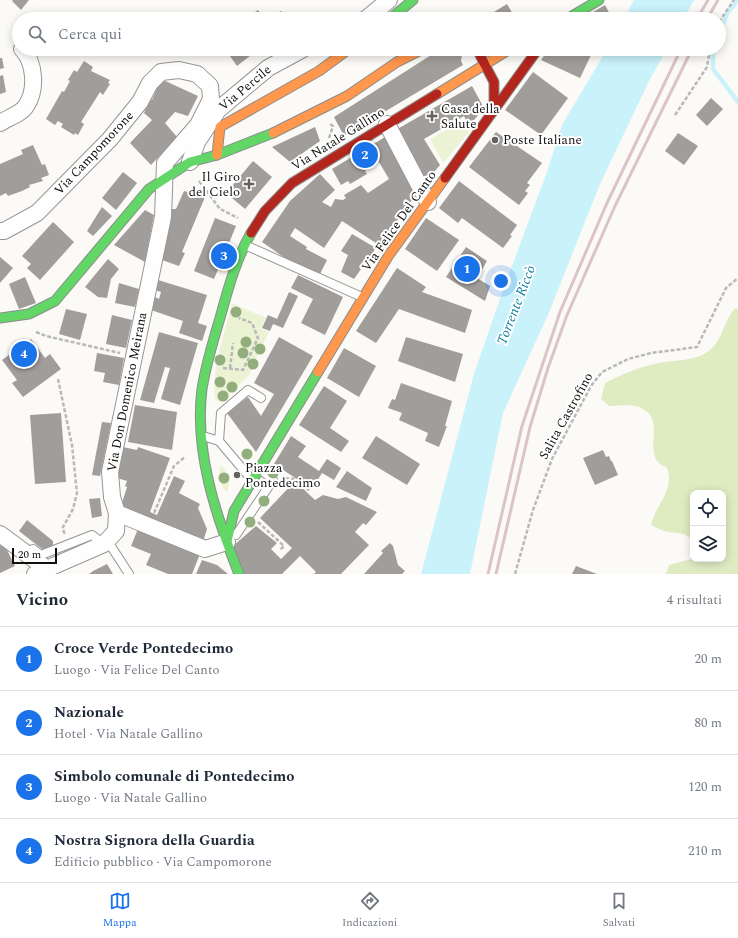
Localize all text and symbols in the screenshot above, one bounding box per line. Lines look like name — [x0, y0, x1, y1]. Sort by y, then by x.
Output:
search box — [12, 12, 726, 56]
icon: search — [26, 23, 48, 45]
text: Cerca qui — [58, 23, 122, 46]
street label: Via Percile — [214, 60, 276, 116]
place label: Casa della Salute — [441, 99, 500, 134]
street label: Via Natale Gallino — [287, 102, 389, 176]
street label: Via Campomorone — [50, 106, 138, 200]
marker: Casa della Salute — [426, 110, 438, 122]
place label: Poste Italiane — [503, 130, 582, 150]
marker: Poste Italiane — [490, 135, 500, 145]
pin: 2 — [352, 140, 378, 170]
street label: Via Felice Del Canto — [357, 166, 441, 276]
place label: Il Giro del Cielo — [189, 167, 240, 202]
marker: Il Giro del Cielo — [243, 178, 255, 190]
pin: 3 — [211, 241, 237, 271]
pin: 1 — [454, 254, 480, 284]
water label: Torrente Riccò — [491, 262, 541, 348]
your location — [491, 271, 511, 291]
street label: Via Don Domenico Meirana — [102, 310, 152, 474]
pin: 4 — [11, 339, 37, 369]
street label: Salita Castrofino — [534, 369, 598, 463]
place label: Piazza Pontedecimo — [245, 458, 321, 493]
marker: Piazza Pontedecimo — [232, 470, 242, 480]
map controls — [690, 490, 726, 562]
button: locate — [690, 490, 726, 526]
button: layers — [690, 526, 726, 562]
scale bar — [12, 546, 57, 565]
text: 20 m — [18, 546, 41, 563]
text: Vicino — [16, 587, 68, 613]
text: 4 risultati — [667, 590, 722, 610]
text: Croce Verde Pontedecimo — [54, 637, 233, 660]
text: 1 — [25, 649, 33, 669]
text: 20 m — [695, 649, 722, 669]
text: Luogo · Via Felice Del Canto — [54, 660, 220, 680]
text: Nazionale — [54, 701, 124, 724]
text: 2 — [25, 713, 33, 733]
text: 80 m — [695, 713, 722, 733]
text: Hotel · Via Natale Gallino — [54, 724, 203, 744]
text: Simbolo comunale di Pontedecimo — [54, 765, 294, 788]
text: 3 — [25, 777, 33, 797]
text: 120 m — [688, 777, 722, 797]
text: Luogo · Via Natale Gallino — [54, 788, 207, 808]
text: Nostra Signora della Guardia — [54, 829, 255, 852]
text: 4 — [25, 841, 33, 861]
text: 210 m — [688, 841, 722, 861]
text: Edificio pubblico · Via Campomorone — [54, 852, 272, 872]
tab: Mappa — [103, 890, 137, 931]
tab: Indicazioni — [342, 890, 397, 931]
tab: Salvati — [603, 890, 635, 931]

